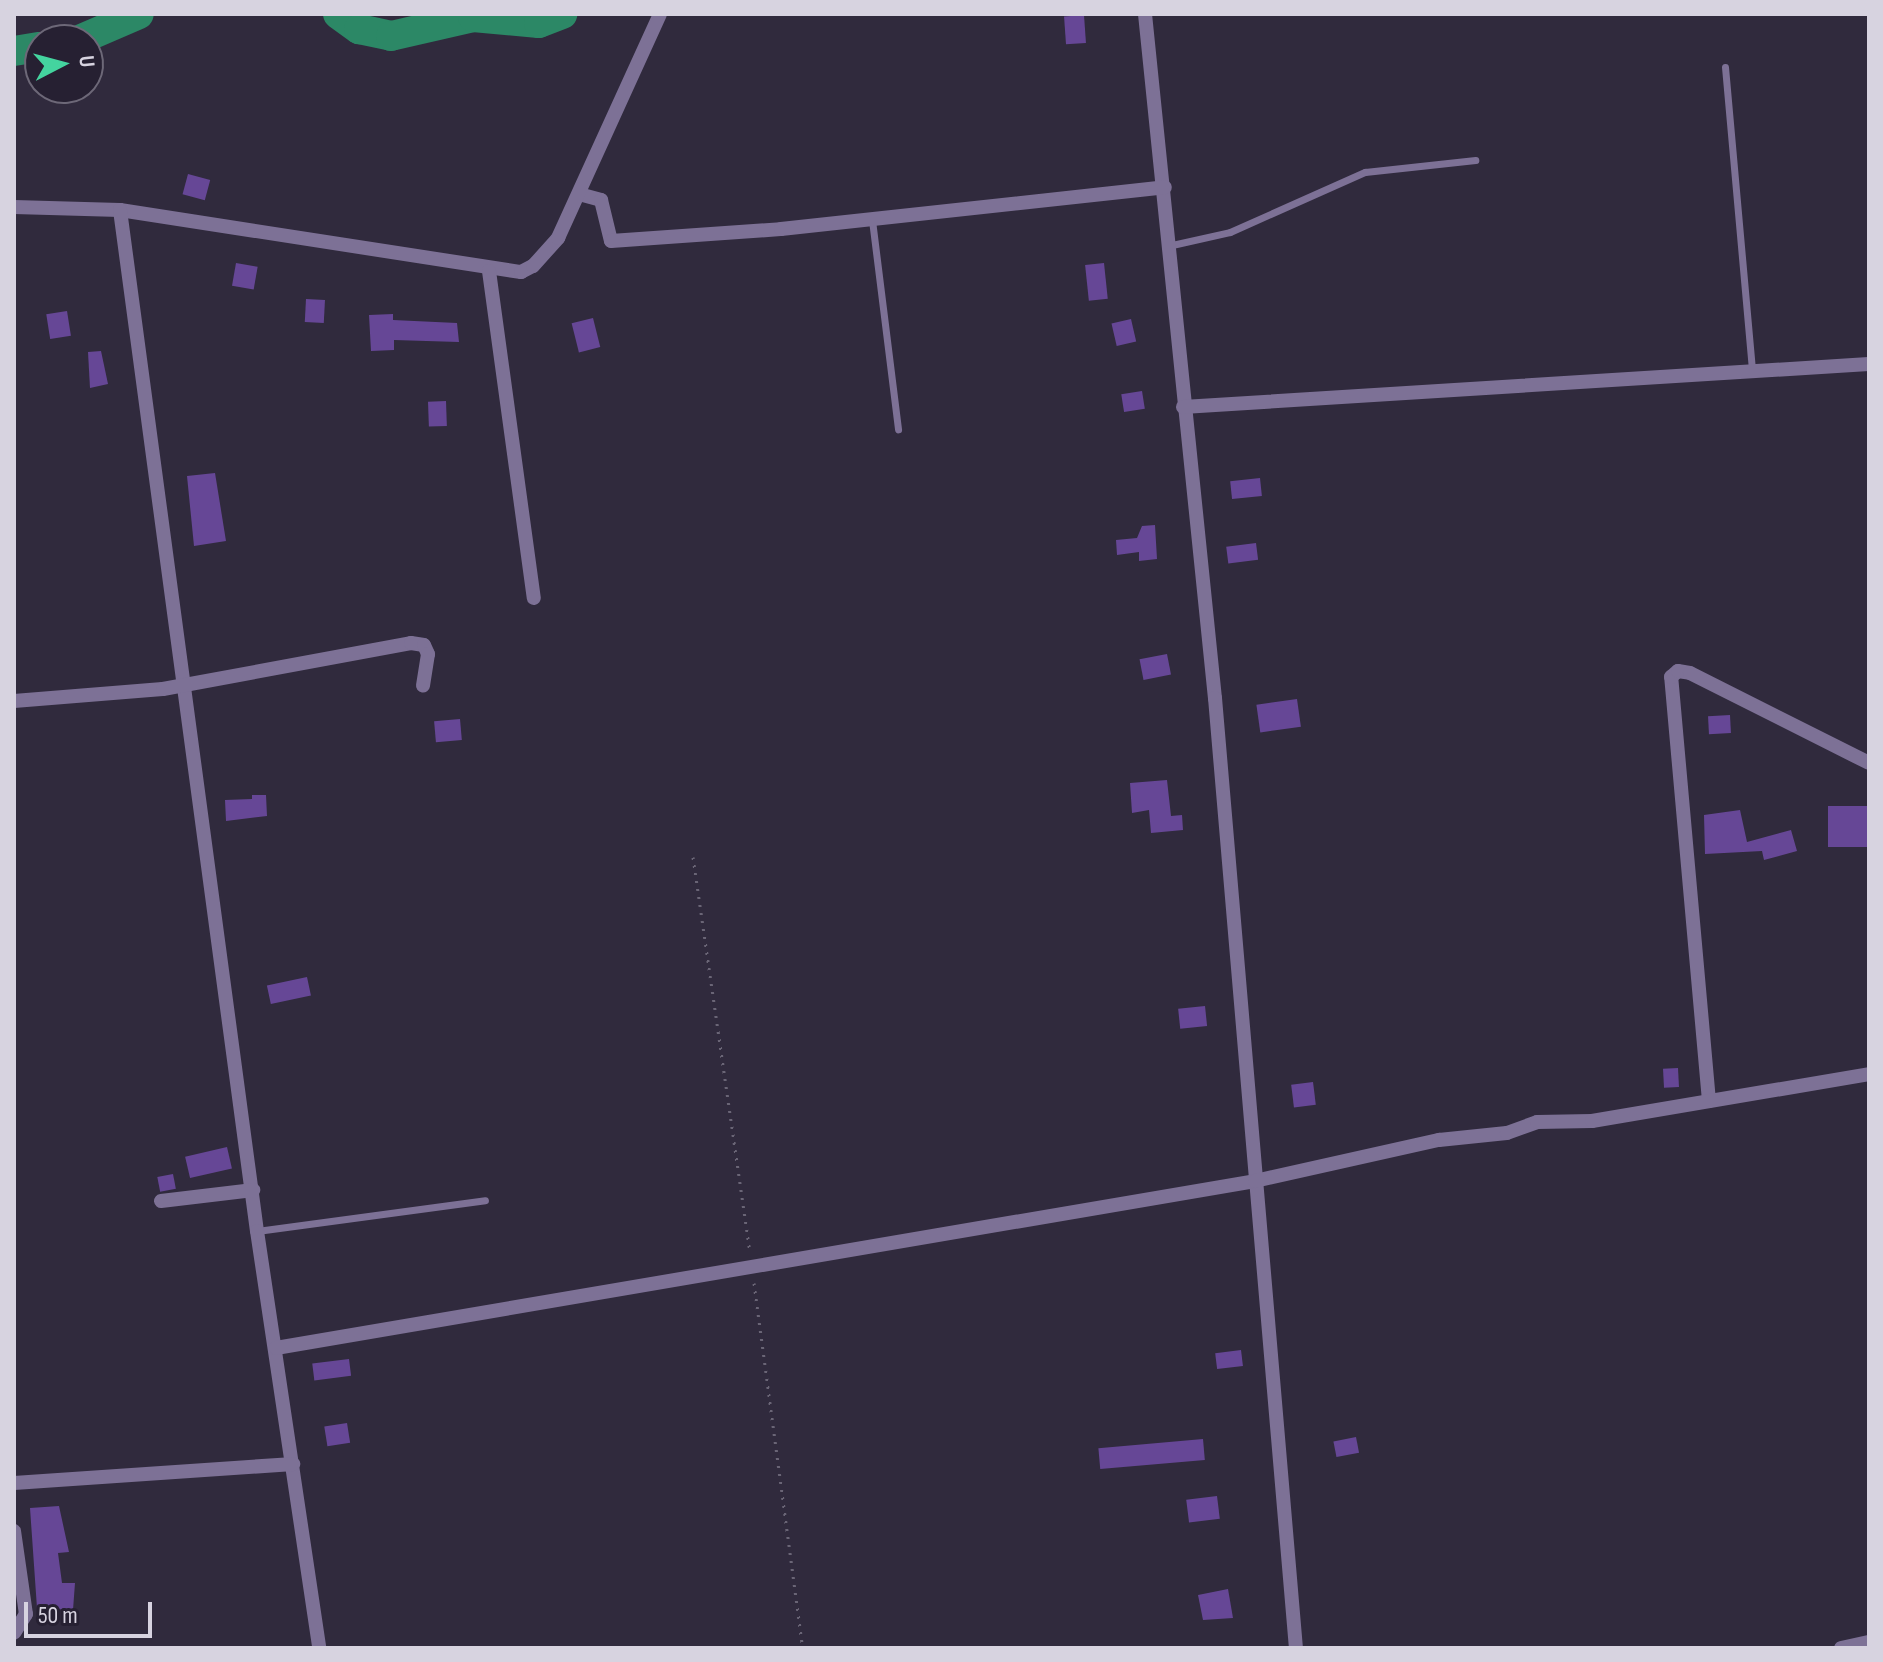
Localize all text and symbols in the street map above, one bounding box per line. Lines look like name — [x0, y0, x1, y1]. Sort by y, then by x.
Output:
north arrow — [24, 24, 104, 104]
text: U — [72, 55, 100, 69]
scale bar — [28, 1586, 156, 1636]
text: 50 m — [38, 1601, 78, 1630]

